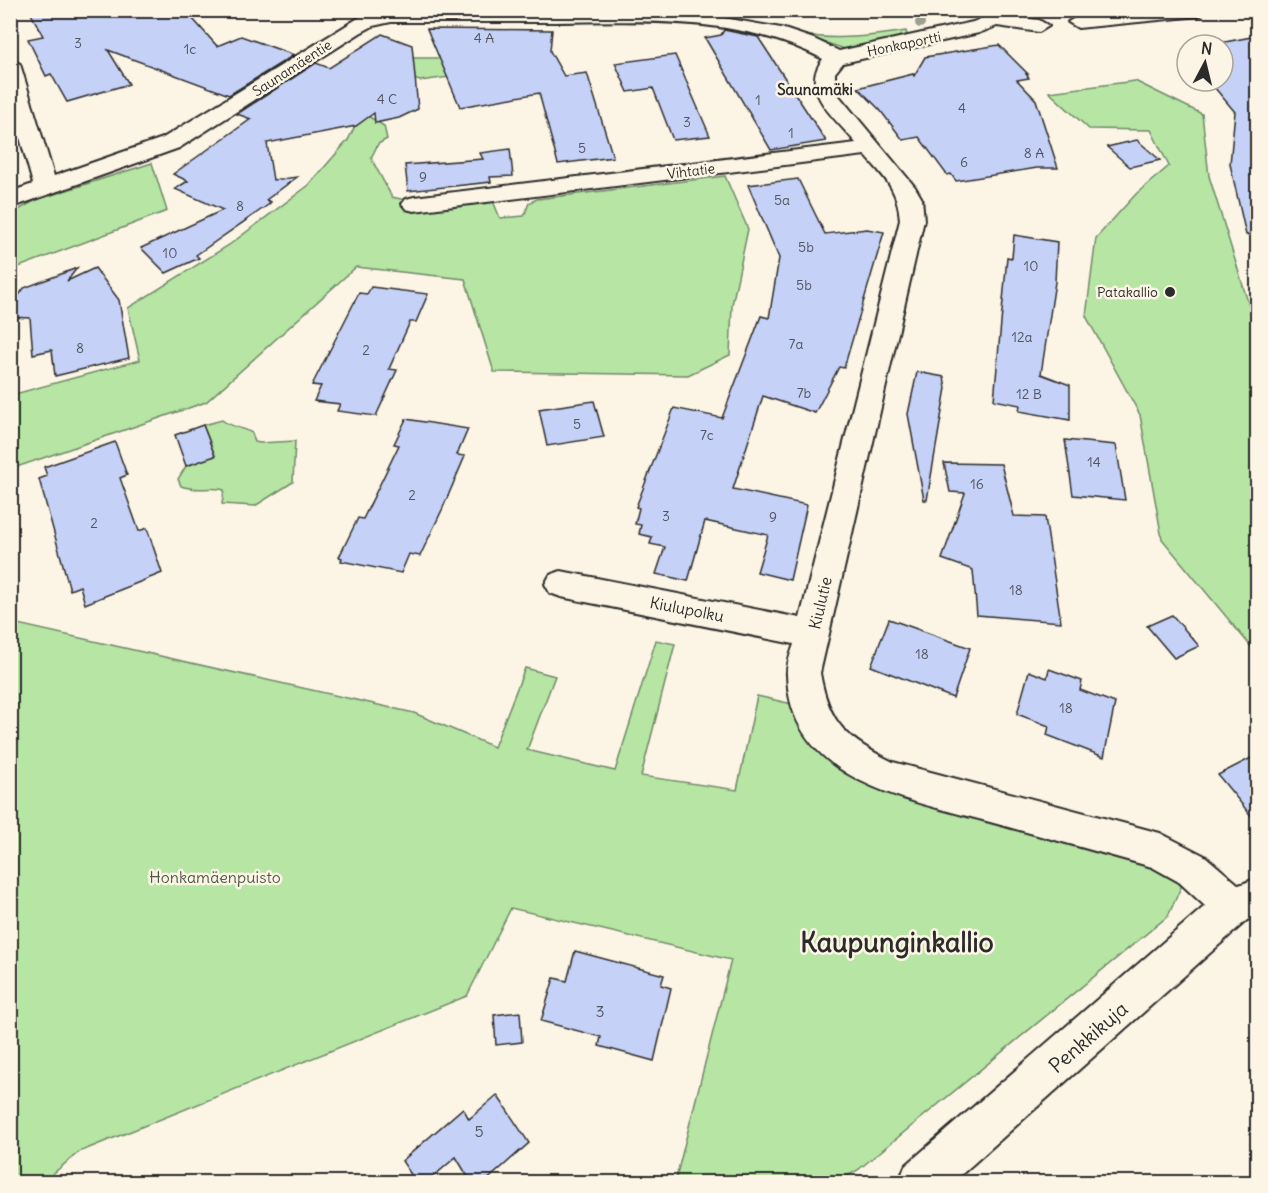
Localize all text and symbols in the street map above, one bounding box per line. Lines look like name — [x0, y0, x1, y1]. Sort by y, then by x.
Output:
street label: Honkaportti — [865, 27, 943, 61]
house number: 4 A — [474, 29, 494, 47]
north arrow — [1175, 33, 1235, 93]
house number: 3 — [74, 34, 82, 52]
street label: Saunamäentie — [249, 36, 335, 100]
text: N — [1200, 38, 1214, 59]
house number: 1c — [184, 40, 196, 58]
district label: Saunamäki — [777, 80, 853, 99]
house number: 4 C — [377, 90, 397, 108]
house number: 1 — [755, 91, 761, 109]
house number: 4 — [958, 99, 966, 117]
house number: 3 — [683, 113, 691, 131]
house number: 1 — [788, 124, 794, 142]
house number: 5 — [578, 139, 586, 157]
house number: 8 A — [1024, 144, 1044, 162]
house number: 6 — [960, 153, 968, 171]
street label: Vihtatie — [666, 159, 716, 183]
house number: 9 — [419, 168, 427, 186]
house number: 5a — [774, 191, 790, 209]
house number: 8 — [236, 197, 244, 215]
house number: 5b — [798, 238, 814, 256]
house number: 10 — [163, 244, 177, 262]
house number: 10 — [1024, 257, 1038, 275]
house number: 5b — [796, 276, 812, 294]
place label: Patakallio — [1097, 283, 1158, 301]
marker: Patakallio — [1163, 285, 1177, 299]
house number: 12a — [1011, 328, 1033, 346]
house number: 7a — [789, 335, 803, 353]
house number: 8 — [76, 339, 84, 357]
house number: 2 — [362, 341, 370, 359]
house number: 7b — [797, 384, 812, 402]
house number: 12 B — [1016, 385, 1042, 403]
house number: 5 — [573, 415, 581, 433]
house number: 7c — [700, 426, 714, 444]
house number: 14 — [1087, 453, 1101, 471]
house number: 16 — [970, 475, 984, 493]
house number: 2 — [408, 486, 416, 504]
house number: 3 — [662, 507, 670, 525]
house number: 9 — [769, 508, 777, 526]
house number: 2 — [90, 514, 98, 532]
street label: Kiulutie — [804, 575, 836, 631]
house number: 18 — [1009, 581, 1023, 599]
street label: Kiulupolku — [648, 592, 726, 626]
house number: 18 — [915, 645, 929, 663]
house number: 18 — [1059, 699, 1073, 717]
park label: Honkamäenpuisto — [149, 867, 281, 887]
district label: Kaupunginkallio — [800, 925, 994, 959]
street label: Penkkikuja — [1043, 996, 1133, 1078]
house number: 3 — [595, 1001, 605, 1021]
house number: 5 — [474, 1121, 484, 1141]

